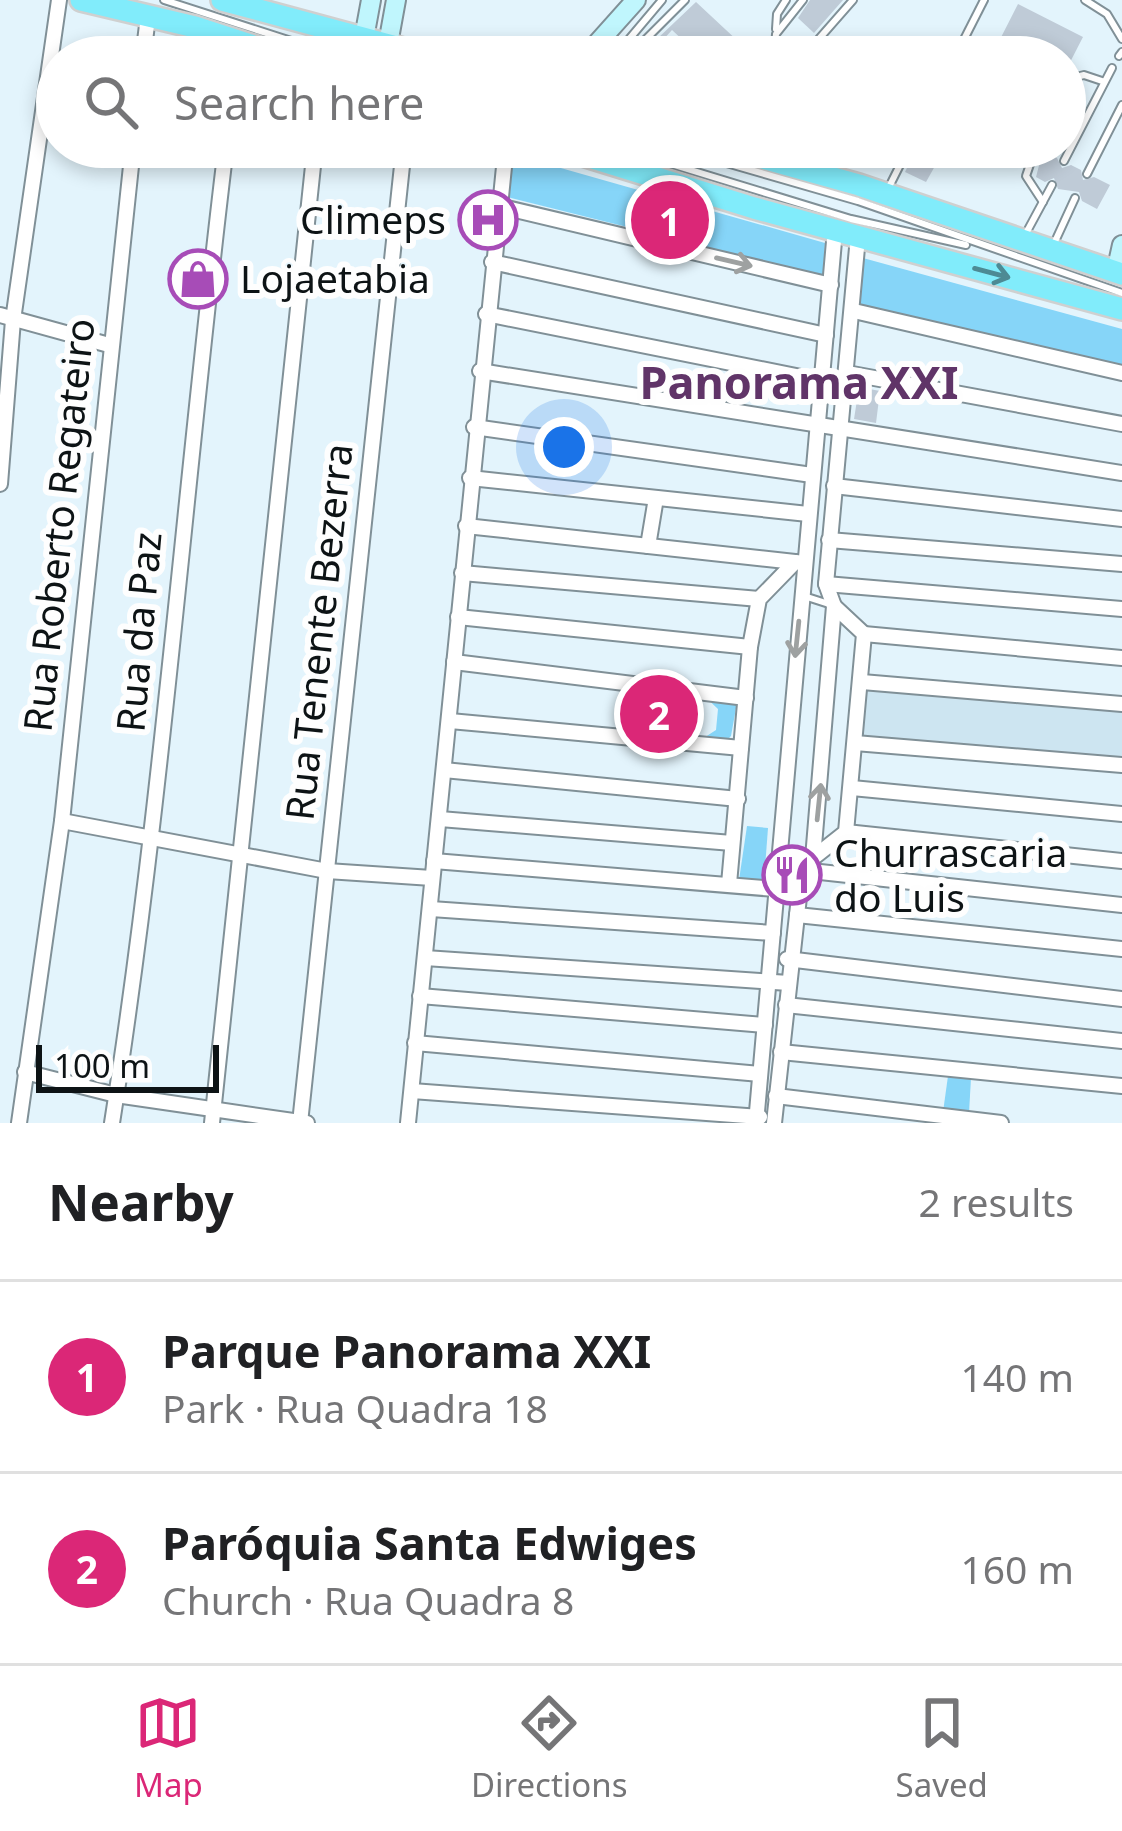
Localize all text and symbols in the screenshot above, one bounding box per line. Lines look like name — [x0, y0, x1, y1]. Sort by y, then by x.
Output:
search box — [36, 36, 1086, 168]
icon: search — [78, 69, 144, 135]
text: Search here — [174, 72, 424, 133]
pin: 1 — [631, 175, 709, 265]
hospital icon: Climeps — [457, 189, 519, 251]
place label: Climeps — [300, 192, 446, 245]
shop icon: Lojaetabia — [167, 248, 229, 310]
place label: Lojaetabia — [240, 251, 430, 304]
one-way arrow — [714, 252, 752, 274]
one-way arrow — [973, 263, 1011, 285]
street label: Rua Roberto Regateiro — [9, 316, 106, 734]
district label: Panorama XXI — [640, 351, 958, 412]
your location — [534, 417, 594, 477]
street label: Rua Tenente Bezerra — [271, 441, 364, 823]
street label: Rua da Paz — [102, 530, 173, 734]
one-way arrow — [785, 619, 808, 658]
pin: 2 — [620, 669, 698, 759]
one-way arrow — [808, 783, 830, 822]
place label: Churrascaria do Luis — [834, 825, 1068, 923]
restaurant icon: Churrascaria do Luis — [761, 844, 823, 906]
scale bar — [36, 1039, 219, 1092]
text: 100 m — [54, 1043, 150, 1088]
text: Nearby — [48, 1166, 234, 1236]
text: 2 results — [919, 1175, 1074, 1228]
text: Parque Panorama XXI — [162, 1320, 651, 1381]
text: 1 — [76, 1350, 98, 1403]
text: 140 m — [960, 1350, 1074, 1403]
text: Park · Rua Quadra 18 — [162, 1381, 548, 1434]
text: Paróquia Santa Edwiges — [162, 1512, 697, 1573]
text: 2 — [76, 1542, 98, 1595]
text: 160 m — [960, 1542, 1074, 1595]
text: Church · Rua Quadra 8 — [162, 1573, 574, 1626]
tab: Map — [134, 1690, 203, 1807]
tab: Directions — [471, 1690, 628, 1807]
tab: Saved — [896, 1690, 988, 1807]

